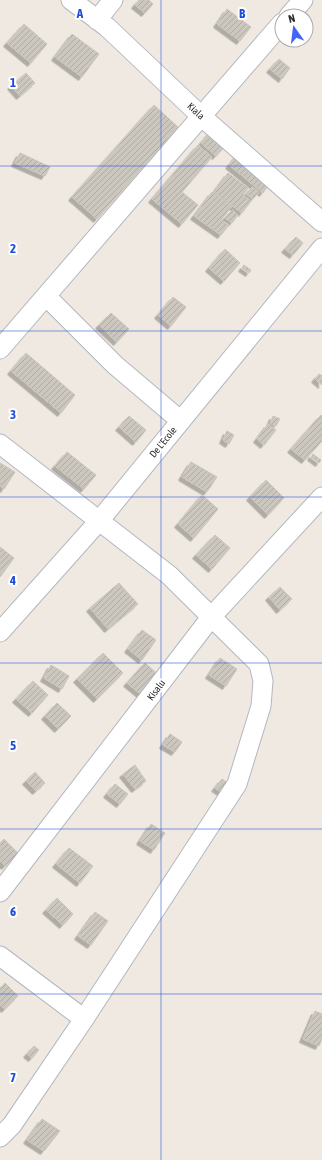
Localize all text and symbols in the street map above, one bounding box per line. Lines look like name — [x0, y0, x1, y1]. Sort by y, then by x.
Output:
text: A — [76, 6, 84, 21]
text: B — [239, 6, 246, 21]
north arrow — [274, 8, 314, 48]
text: N — [287, 12, 296, 25]
text: 1 — [10, 75, 16, 90]
street label: Kiala — [185, 100, 207, 122]
text: 2 — [10, 241, 16, 256]
text: 3 — [10, 407, 16, 422]
street label: De L'Ecole — [147, 424, 179, 460]
text: 4 — [9, 573, 16, 588]
street label: Kisalu — [145, 677, 167, 702]
text: 5 — [10, 738, 16, 753]
text: 6 — [10, 904, 16, 919]
text: 7 — [10, 1070, 16, 1085]

